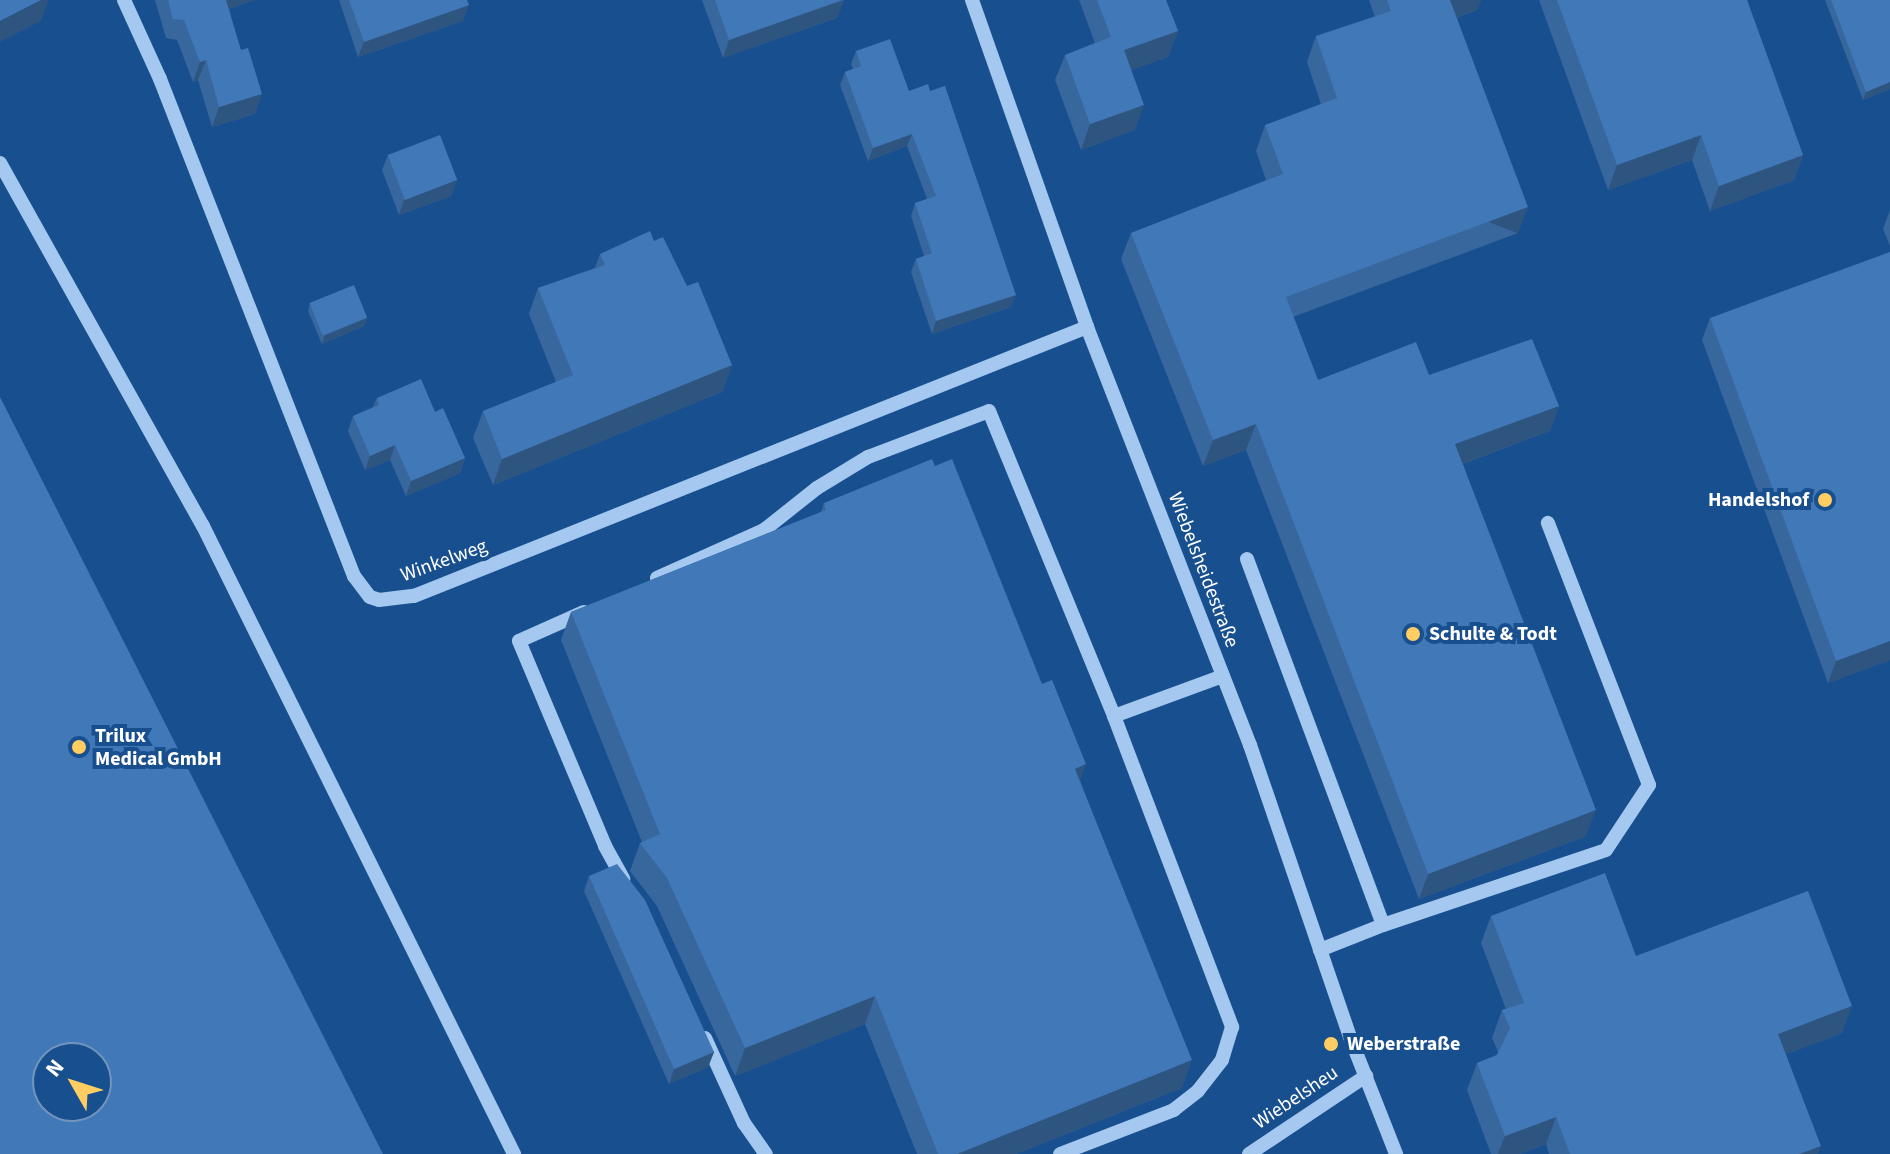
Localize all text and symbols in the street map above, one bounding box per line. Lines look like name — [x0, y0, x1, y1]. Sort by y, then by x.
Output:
place label: Handelshof — [1708, 488, 1809, 512]
street label: Wiebelsheidestraße — [1162, 489, 1244, 651]
marker: Handelshof — [1816, 491, 1834, 509]
street label: Winkelweg — [397, 534, 491, 588]
place label: Schulte & Todt — [1429, 622, 1557, 646]
marker: Schulte & Todt — [1404, 625, 1422, 643]
place label: Trilux Medical GmbH — [95, 724, 222, 771]
marker: Trilux Medical GmbH — [70, 738, 88, 756]
place label: Weberstraße — [1347, 1032, 1460, 1056]
marker: Weberstraße — [1322, 1035, 1340, 1053]
north arrow — [32, 1042, 112, 1122]
text: N — [38, 1052, 72, 1084]
street label: Wiebelsheu — [1249, 1061, 1343, 1135]

